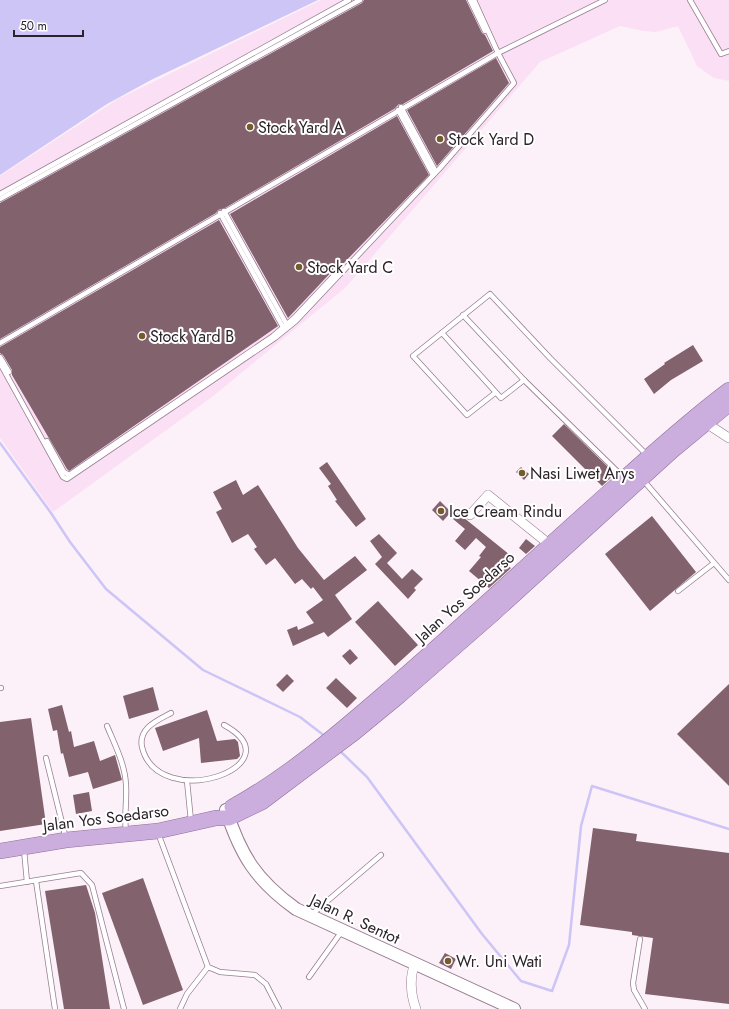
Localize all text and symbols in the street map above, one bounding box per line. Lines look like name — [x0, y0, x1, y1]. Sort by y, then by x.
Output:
scale bar — [14, 12, 83, 38]
text: 50 m — [20, 17, 47, 35]
place label: Stock Yard A — [258, 116, 344, 139]
marker: Stock Yard A — [245, 122, 255, 132]
place label: Stock Yard D — [448, 128, 534, 151]
marker: Stock Yard D — [435, 134, 445, 144]
place label: Stock Yard C — [307, 256, 393, 279]
marker: Stock Yard C — [294, 262, 304, 272]
place label: Stock Yard B — [150, 325, 234, 348]
marker: Stock Yard B — [137, 331, 147, 341]
place label: Nasi Liwet Arys — [530, 462, 634, 485]
marker: Nasi Liwet Arys — [517, 468, 527, 478]
place label: Ice Cream Rindu — [449, 500, 562, 523]
marker: Ice Cream Rindu — [436, 506, 446, 516]
street label: Jalan Yos Soedarso — [409, 546, 520, 649]
street label: Jalan Yos Soedarso — [40, 799, 171, 837]
street label: Jalan R. Sentot — [305, 887, 404, 950]
place label: Wr. Uni Wati — [456, 950, 542, 973]
marker: Wr. Uni Wati — [443, 956, 453, 966]

